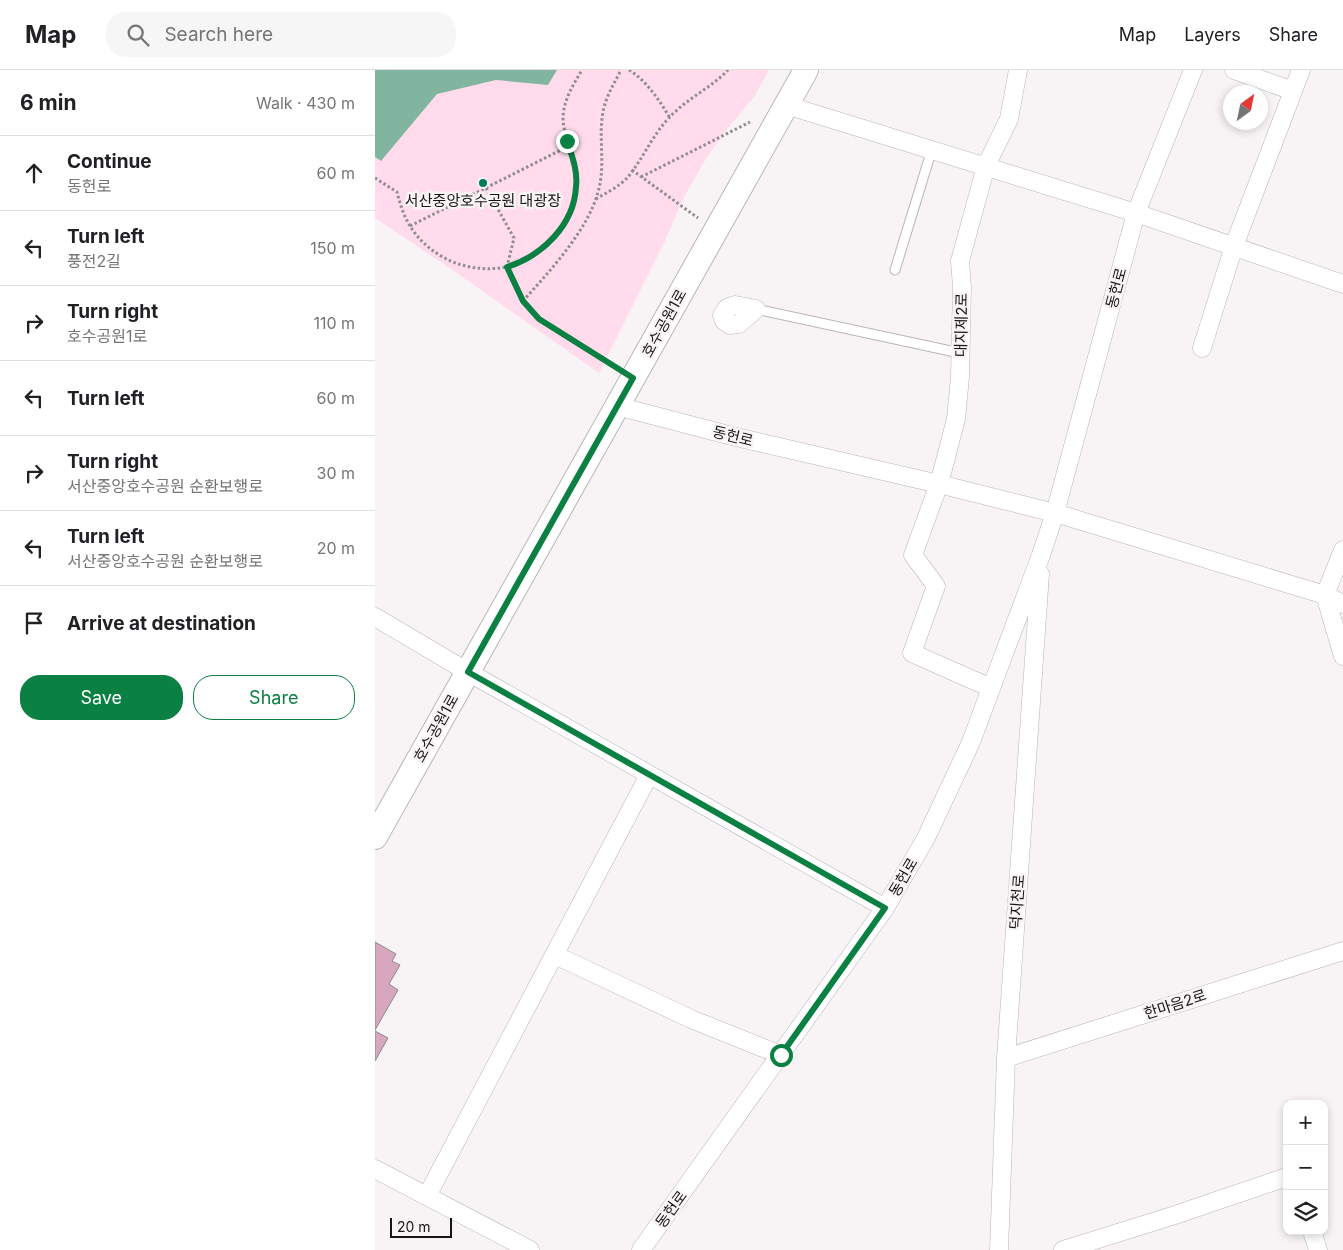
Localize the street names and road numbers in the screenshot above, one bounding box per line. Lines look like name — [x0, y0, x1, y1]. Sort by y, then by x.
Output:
street label: 동헌로 — [1101, 266, 1131, 310]
street label: 호수공원1로 — [637, 286, 691, 360]
street label: 대지제2로 — [951, 293, 971, 357]
street label: 동헌로 — [711, 422, 755, 450]
street label: 호수공원1로 — [409, 691, 463, 765]
street label: 동헌로 — [884, 854, 922, 900]
street label: 덕지천로 — [1006, 874, 1028, 930]
street label: 한마음2로 — [1141, 985, 1209, 1023]
street label: 동헌로 — [651, 1187, 691, 1231]

